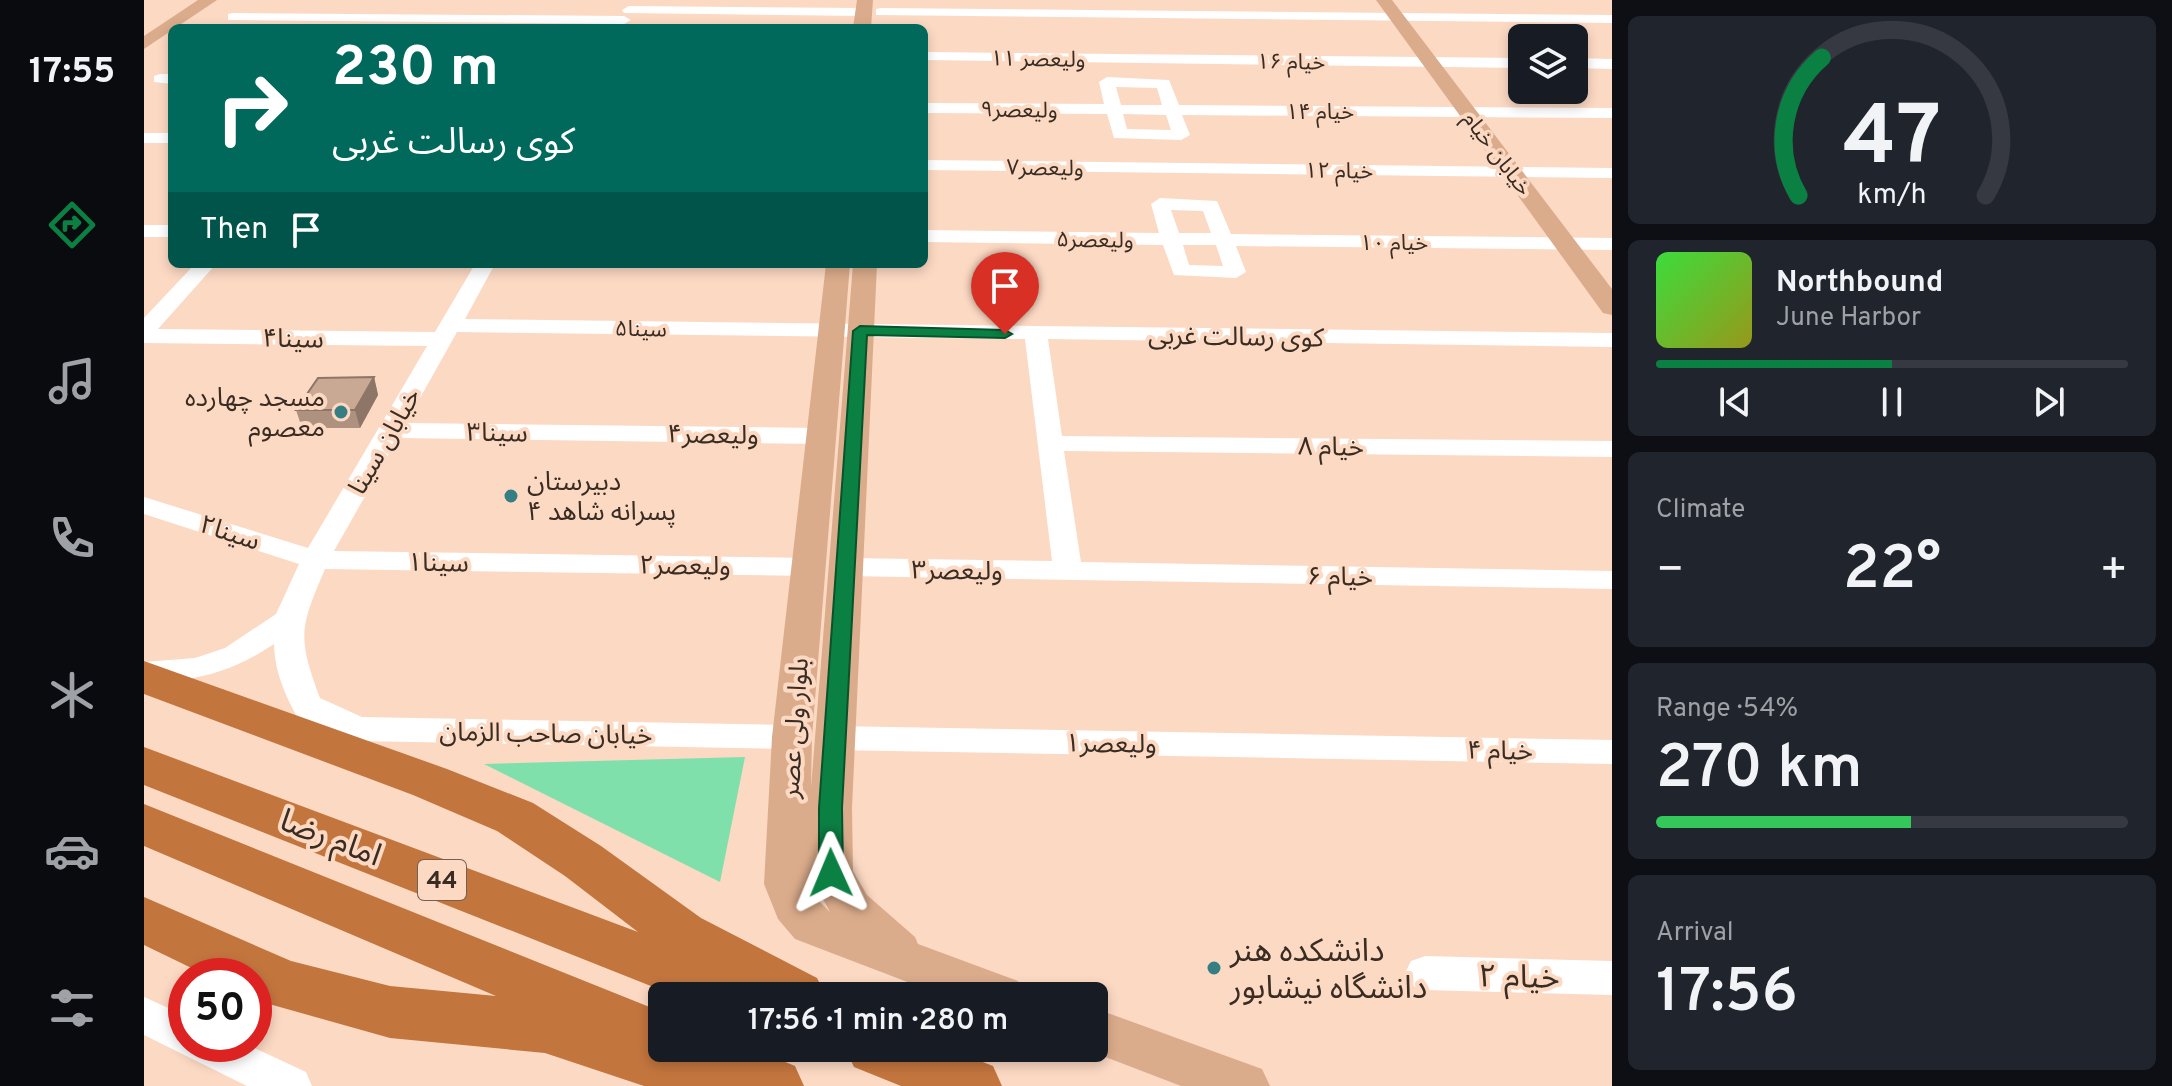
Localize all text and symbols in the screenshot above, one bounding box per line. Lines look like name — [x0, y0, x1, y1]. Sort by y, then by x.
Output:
map controls — [1508, 24, 1588, 104]
button: layers — [1508, 24, 1588, 104]
text: 230 m — [332, 35, 499, 105]
street label: ولیعصر ۱۱ — [990, 46, 1086, 75]
street label: خیام ۱۶ — [1256, 49, 1326, 79]
text: 17:55 — [29, 50, 115, 96]
icon: right — [200, 56, 304, 160]
text: 47 — [1843, 89, 1941, 194]
street label: ولیعصر۹ — [980, 97, 1058, 126]
street label: خیام ۱۴ — [1286, 100, 1354, 128]
street label: خیابان خیام — [1455, 107, 1536, 203]
text: کوی رسالت غربی — [332, 121, 575, 167]
street label: ولیعصر۷ — [1006, 155, 1084, 184]
street label: خیام ۱۲ — [1304, 158, 1374, 188]
text: km/h — [1857, 178, 1927, 214]
icon: directions — [44, 197, 100, 253]
icon: arrive — [284, 208, 328, 252]
text: Then — [200, 212, 268, 249]
street label: ولیعصر۵ — [1056, 227, 1134, 256]
street label: خیام ۱۰ — [1360, 231, 1428, 259]
pin — [971, 252, 1039, 334]
icon: arrive — [983, 264, 1027, 308]
text: Northbound — [1776, 265, 1943, 302]
text: June Harbor — [1776, 302, 1921, 335]
street label: سینا۵ — [615, 317, 667, 344]
street label: کوی رسالت غربی — [1148, 320, 1324, 357]
street label: سینا۴ — [262, 323, 324, 358]
icon: music — [44, 353, 100, 409]
icon: previous — [1713, 380, 1757, 424]
icon: pause — [1870, 380, 1914, 424]
icon: next — [2027, 380, 2071, 424]
place label: مسجد چهارده معصوم — [185, 383, 325, 447]
street label: خیابان سینا — [342, 383, 430, 501]
marker: مسجد چهارده معصوم — [332, 403, 350, 421]
street label: سینا۳ — [466, 417, 528, 452]
street label: ولیعصر۴ — [667, 419, 759, 454]
street label: خیام ۸ — [1298, 431, 1364, 467]
place label: دبیرستان پسرانه شاهد ۴ — [527, 467, 676, 530]
marker: دبیرستان پسرانه شاهد ۴ — [502, 487, 520, 505]
text: Climate — [1656, 494, 1745, 527]
street label: سینا۲ — [195, 509, 264, 560]
icon: phone — [44, 510, 100, 566]
text: 22° — [1843, 534, 1941, 610]
text: − — [1656, 544, 1684, 600]
text: + — [2100, 544, 2128, 600]
street label: سینا۱ — [407, 547, 469, 582]
street label: ولیعصر۲ — [639, 550, 731, 585]
street label: ولیعصر۳ — [911, 555, 1003, 590]
street label: خیام ۶ — [1307, 561, 1373, 597]
street label: بلوار ولی عصر — [775, 657, 818, 800]
icon: climate — [44, 667, 100, 723]
text: Range · 54% — [1656, 693, 1798, 726]
street label: خیابان صاحب الزمان — [439, 717, 653, 754]
street label: ولیعصر۱ — [1065, 728, 1157, 763]
text: 270 km — [1656, 733, 1862, 809]
street label: خیام ۴ — [1467, 735, 1533, 771]
street label: امام رضا — [273, 802, 386, 878]
icon: car — [44, 823, 100, 879]
position arrow — [789, 831, 873, 915]
road number: 44 — [418, 860, 466, 900]
text: Arrival — [1656, 917, 1734, 950]
place label: دانشکده هنر دانشگاه نیشابور — [1229, 933, 1427, 1010]
text: 17:56 — [1656, 957, 1798, 1033]
speed limit sign: 50 — [168, 958, 272, 1062]
street label: خیام ۲ — [1478, 958, 1560, 1001]
marker: دانشکده هنر دانشگاه نیشابور — [1205, 959, 1223, 977]
icon: filters — [44, 980, 100, 1036]
text: 17:56 · 1 min · 280 m — [748, 1003, 1008, 1040]

